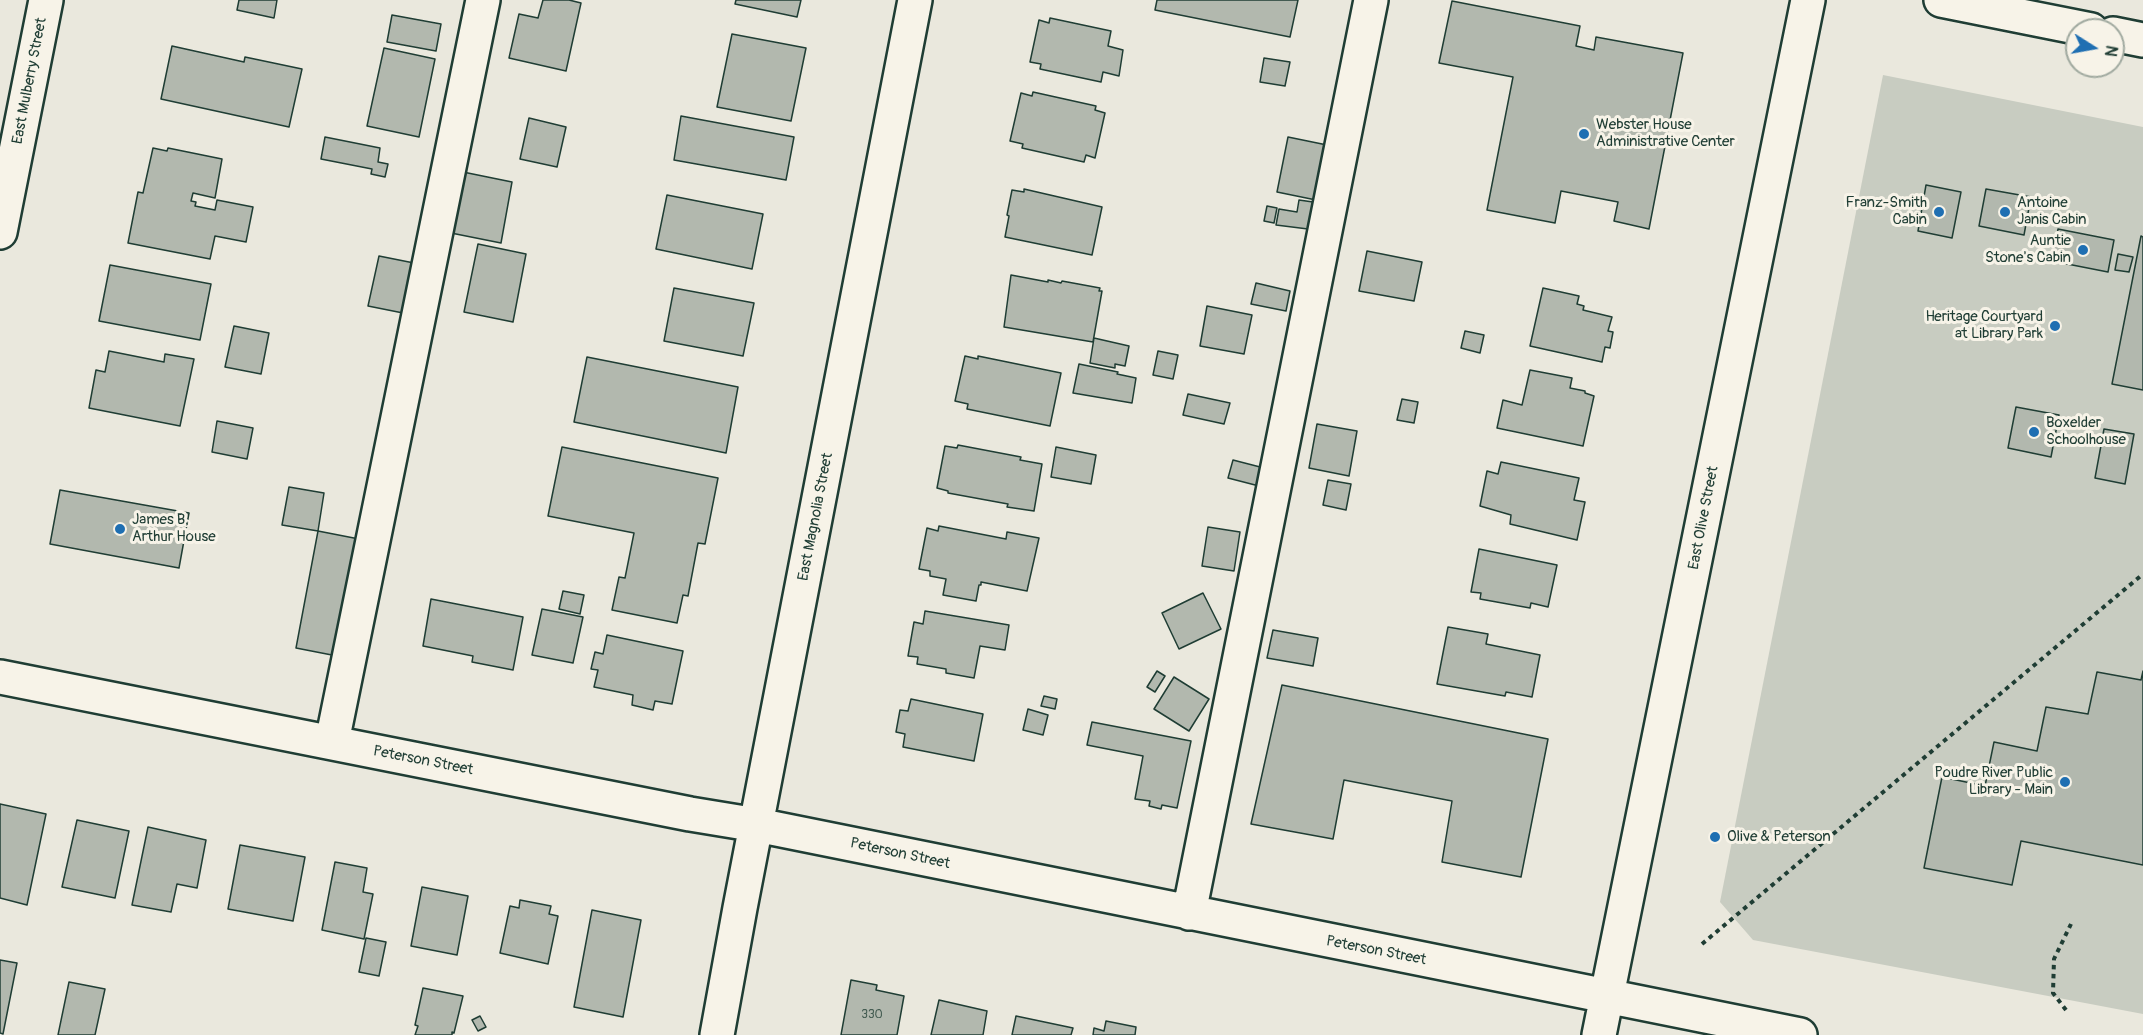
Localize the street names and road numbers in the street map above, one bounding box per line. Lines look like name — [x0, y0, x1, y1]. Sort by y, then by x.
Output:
street label: East Mulberry Street — [9, 16, 51, 146]
street label: East Magnolia Street — [795, 451, 837, 583]
street label: East Olive Street — [1685, 465, 1723, 571]
street label: Peterson Street — [371, 742, 475, 780]
street label: Peterson Street — [848, 835, 952, 873]
street label: Peterson Street — [1324, 932, 1428, 970]

